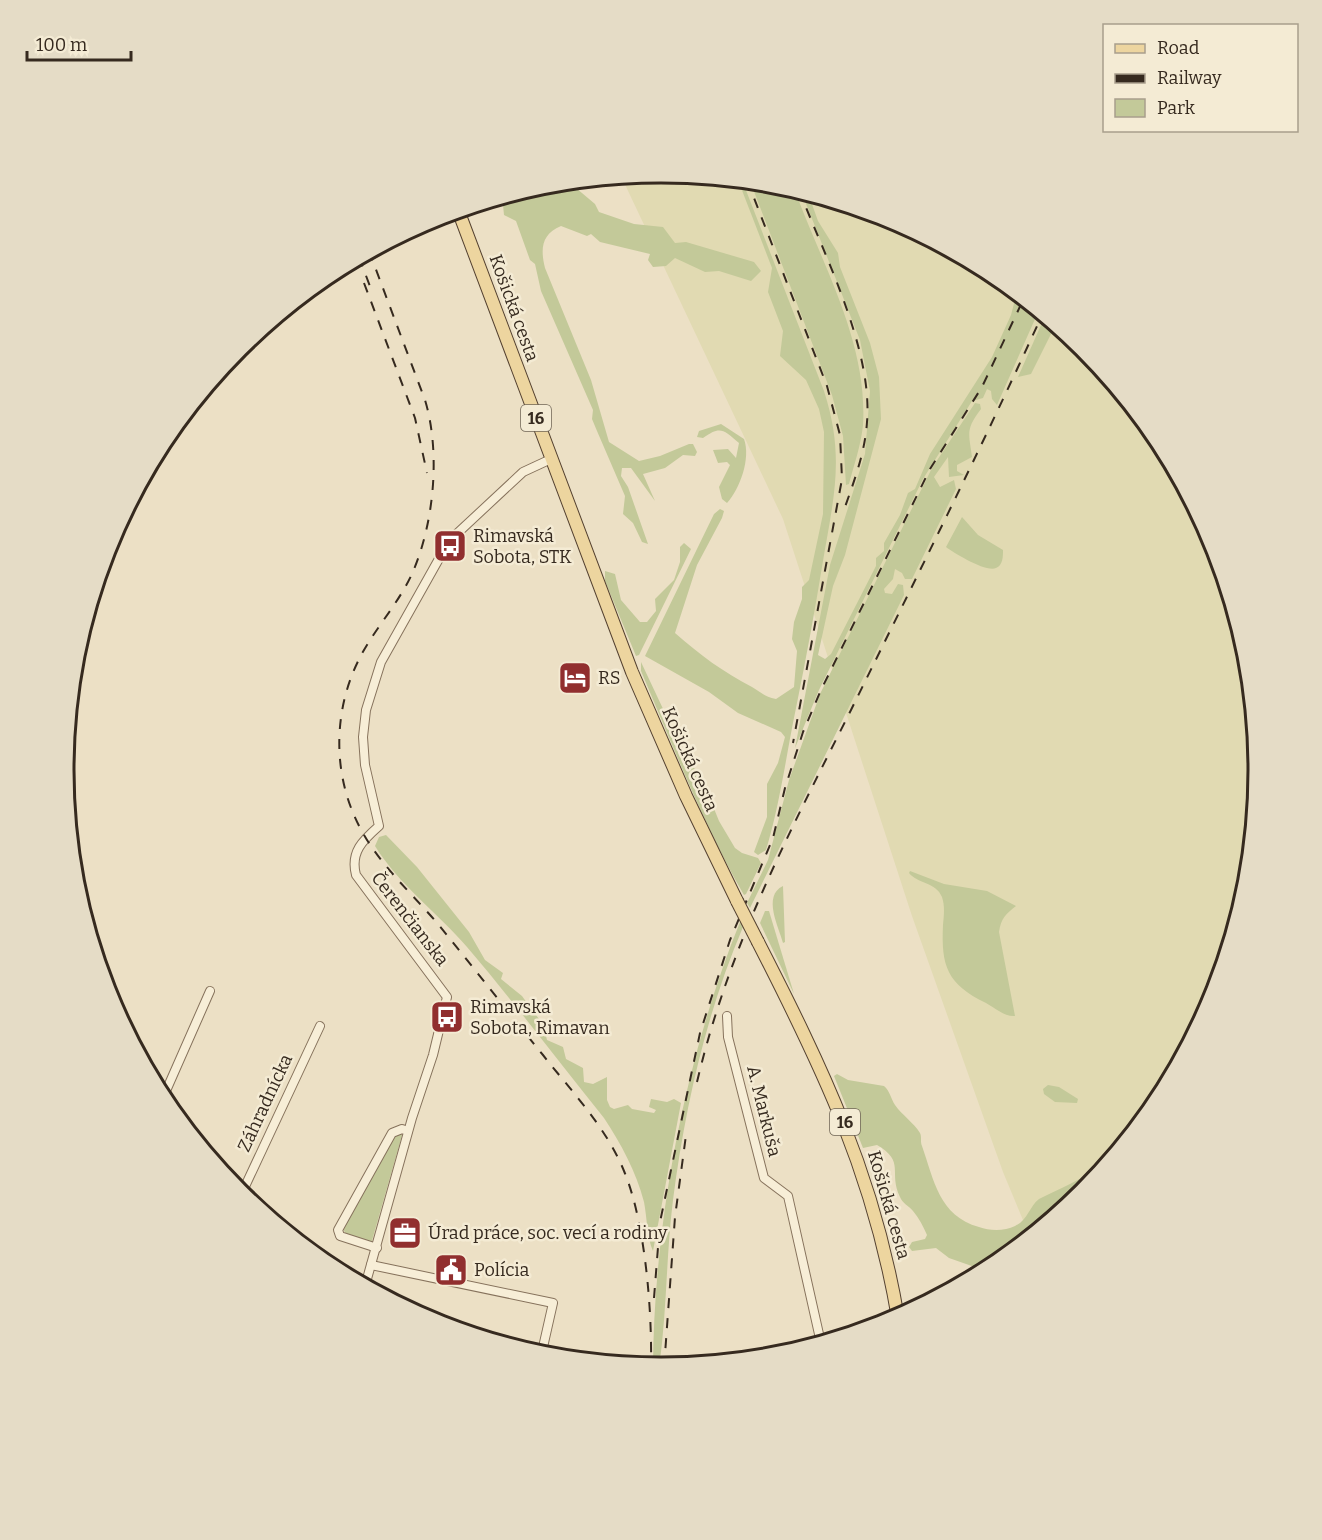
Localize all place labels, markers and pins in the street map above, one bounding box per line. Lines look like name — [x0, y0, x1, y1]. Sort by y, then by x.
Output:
place label: Rimavská Sobota, STK — [473, 525, 572, 568]
bus stop icon: Rimavská Sobota, STK — [432, 528, 468, 564]
hotel icon: RS — [557, 660, 593, 696]
place label: RS — [598, 667, 621, 689]
place label: Rimavská Sobota, Rimavan — [470, 996, 610, 1039]
bus stop icon: Rimavská Sobota, Rimavan — [429, 999, 465, 1035]
office icon: Úrad práce, soc. vecí a rodiny — [387, 1215, 423, 1251]
place label: Úrad práce, soc. vecí a rodiny — [428, 1221, 668, 1244]
public building icon: Polícia — [433, 1252, 469, 1288]
place label: Polícia — [474, 1259, 529, 1281]

